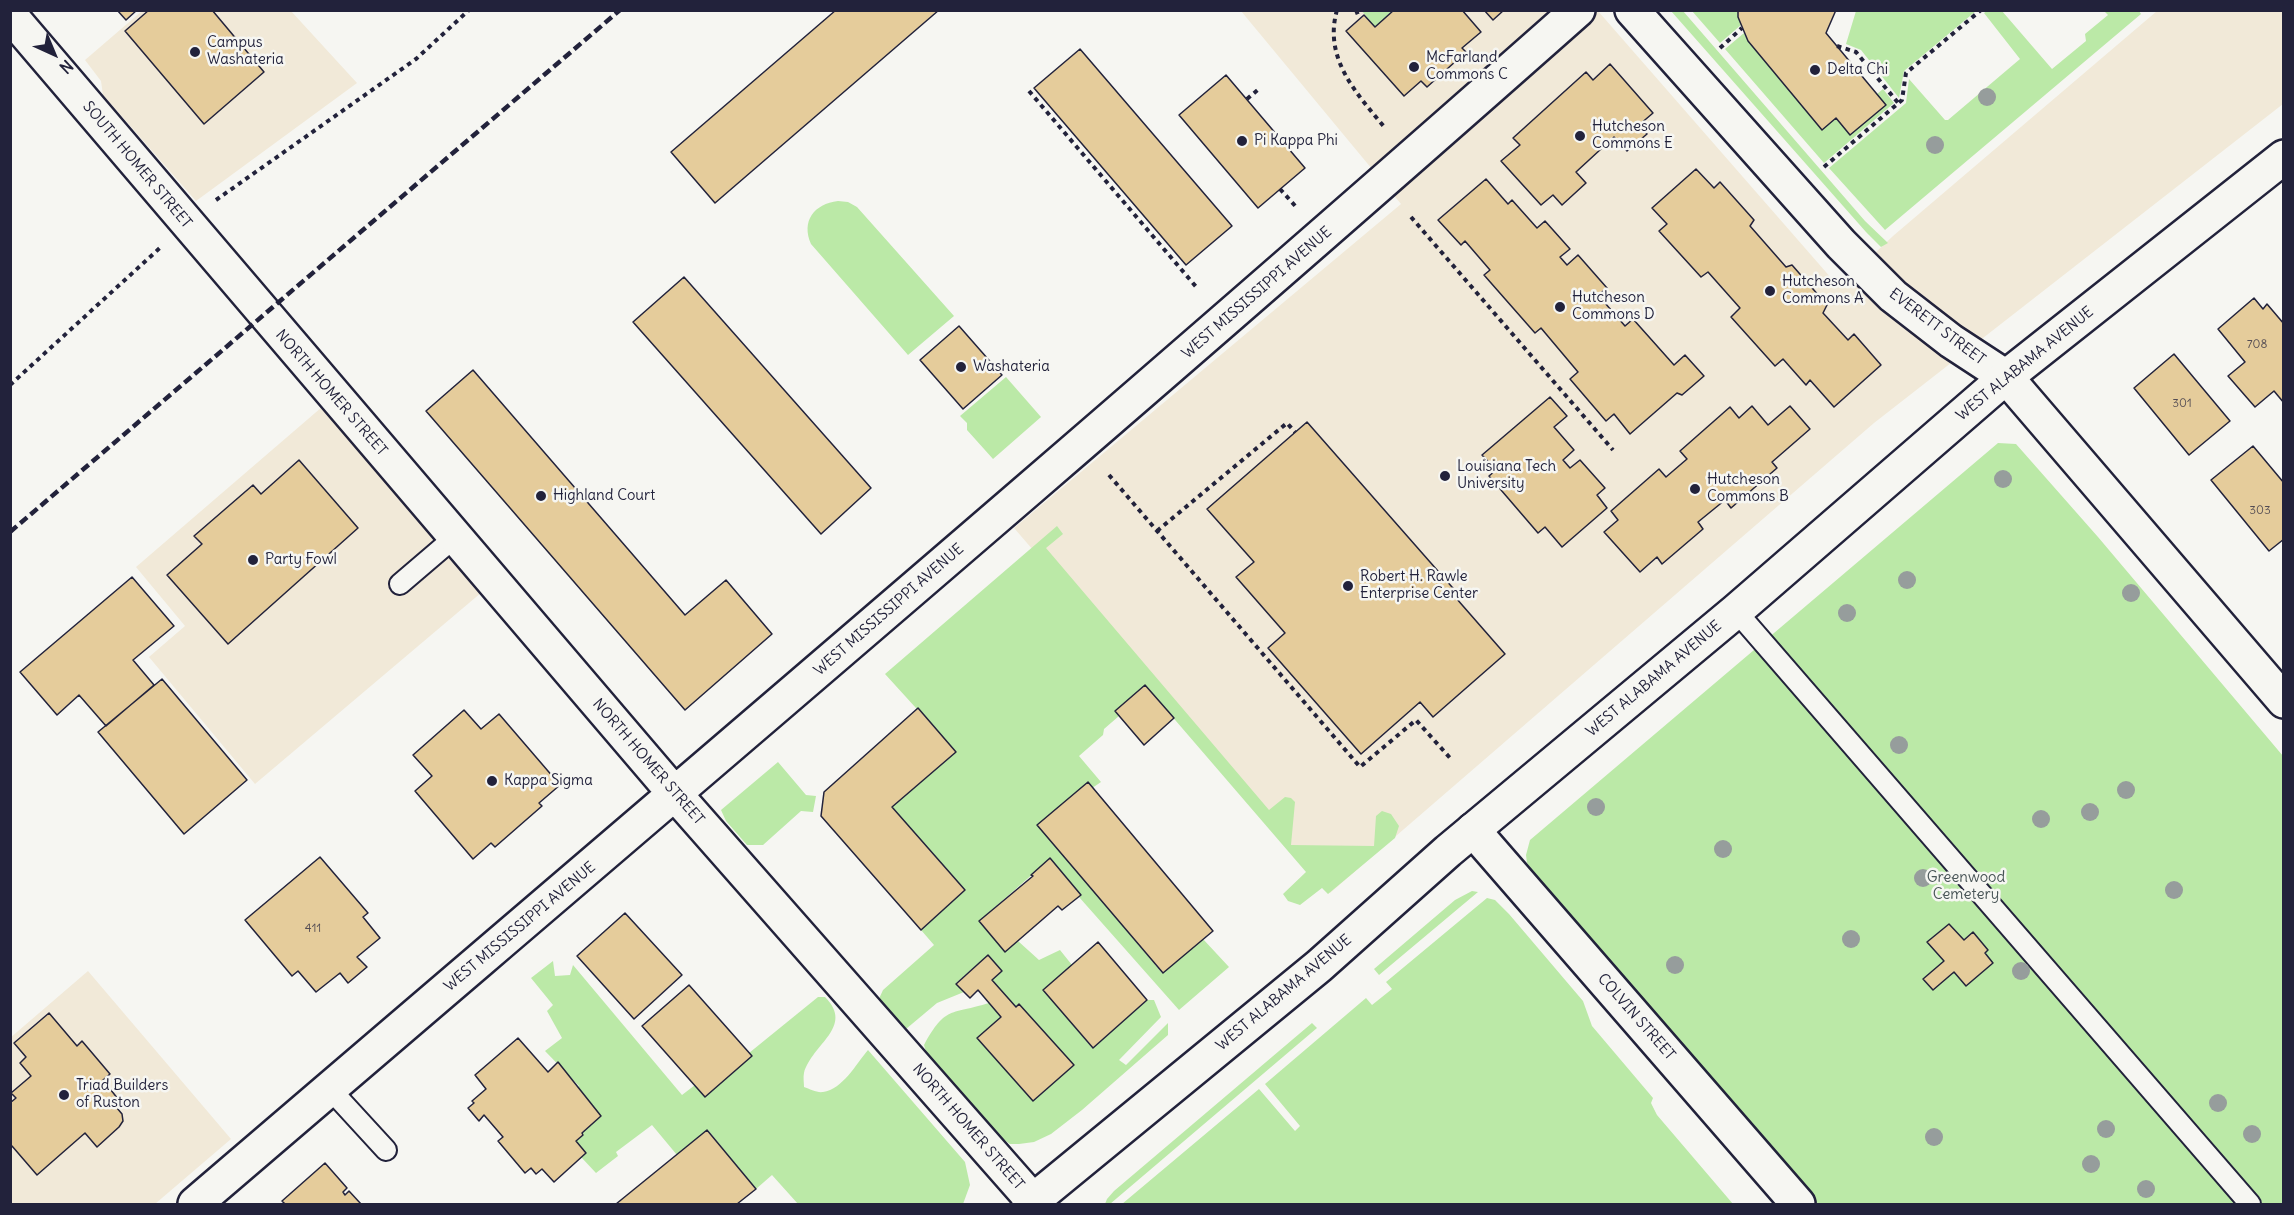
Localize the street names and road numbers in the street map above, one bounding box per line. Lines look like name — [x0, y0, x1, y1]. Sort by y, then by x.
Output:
street label: SOUTH HOMER STREET — [79, 98, 195, 232]
street label: WEST MISSISSIPPI AVENUE — [1179, 223, 1335, 363]
street label: EVERETT STREET — [1885, 285, 1989, 369]
street label: WEST ALABAMA AVENUE — [1953, 303, 2097, 425]
street label: NORTH HOMER STREET — [271, 326, 391, 460]
street label: WEST MISSISSIPPI AVENUE — [811, 540, 967, 680]
street label: WEST ALABAMA AVENUE — [1583, 617, 1725, 741]
street label: NORTH HOMER STREET — [588, 695, 708, 829]
street label: WEST MISSISSIPPI AVENUE — [441, 858, 599, 996]
street label: WEST ALABAMA AVENUE — [1213, 931, 1355, 1055]
street label: COLVIN STREET — [1593, 970, 1679, 1064]
street label: NORTH HOMER STREET — [908, 1060, 1028, 1194]

